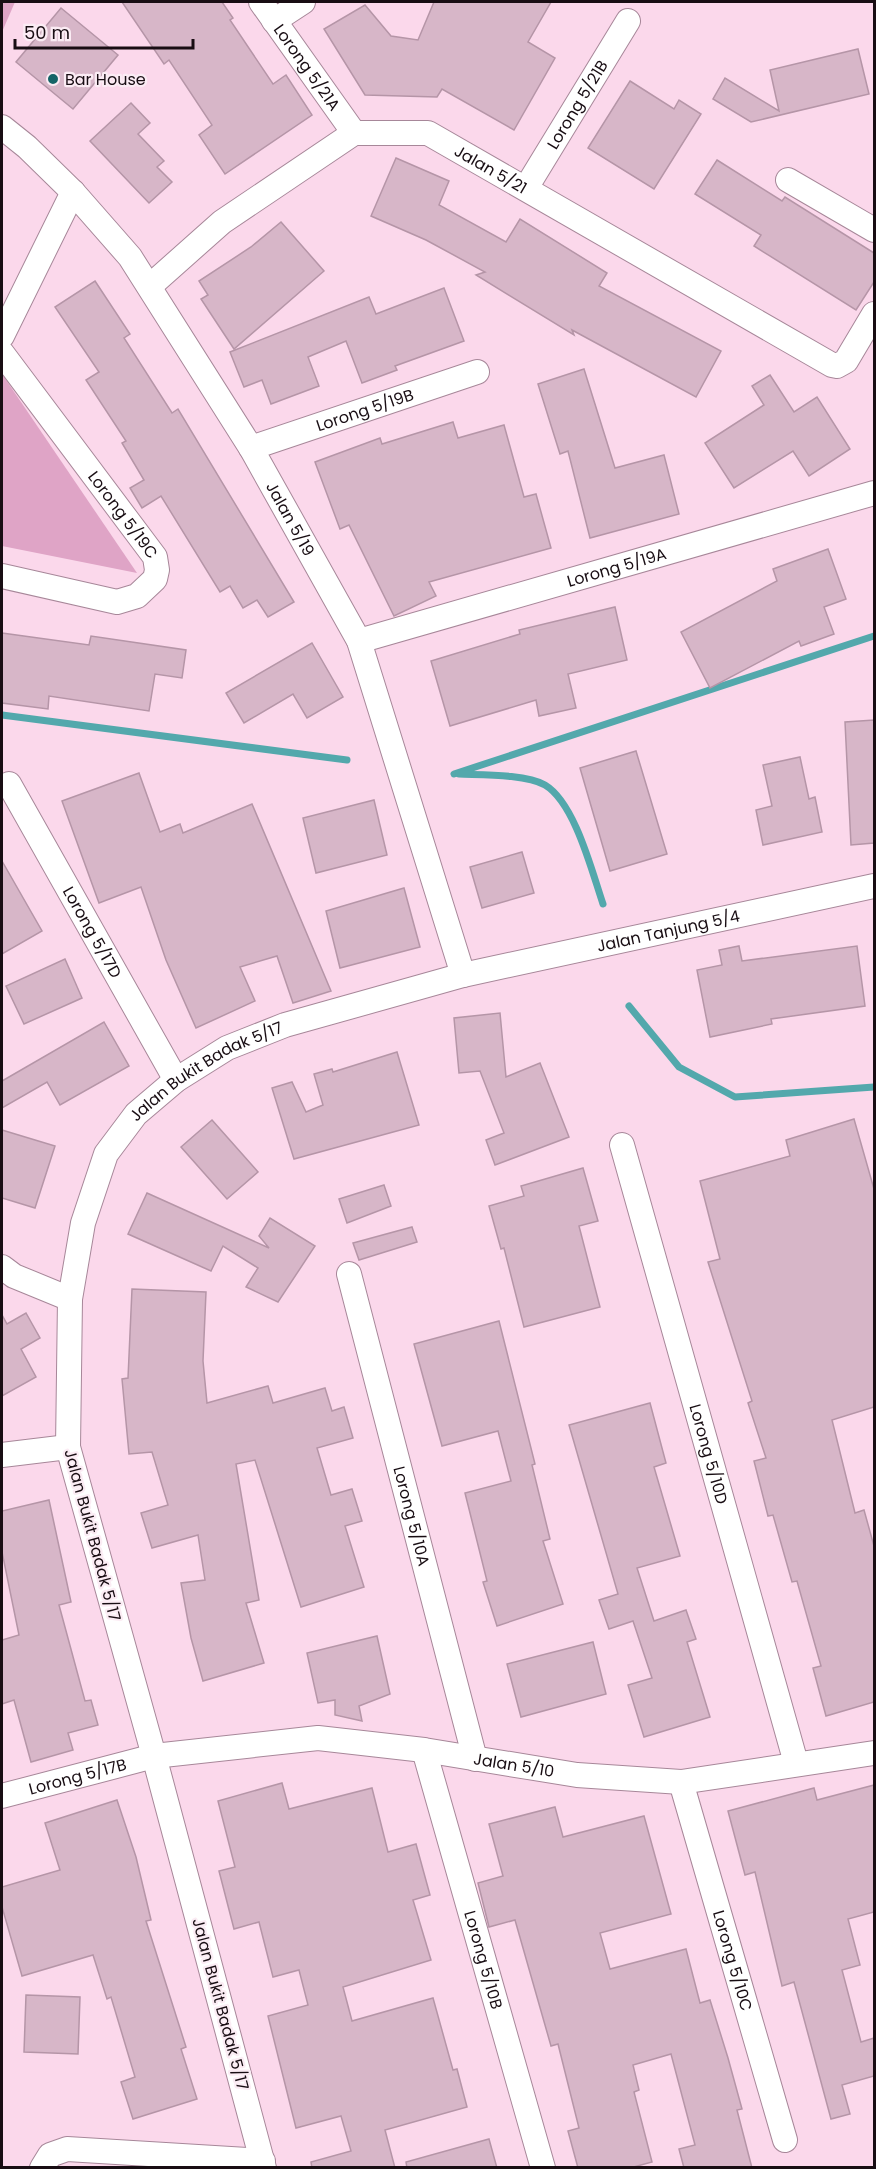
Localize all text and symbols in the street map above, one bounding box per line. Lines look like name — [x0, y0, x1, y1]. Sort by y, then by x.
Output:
scale bar — [15, 12, 194, 50]
street label: Lorong 5/21A — [268, 19, 346, 116]
text: 50 m — [24, 20, 70, 45]
street label: Lorong 5/21B — [541, 56, 614, 154]
place label: Bar House — [65, 68, 146, 91]
marker: Bar House — [46, 72, 60, 86]
street label: Jalan 5/21 — [450, 139, 531, 200]
street label: Lorong 5/19B — [313, 383, 417, 437]
street label: Lorong 5/19C — [82, 466, 163, 563]
street label: Jalan 5/19 — [260, 478, 320, 560]
street label: Lorong 5/19A — [564, 542, 669, 593]
street label: Lorong 5/17D — [57, 882, 127, 982]
street label: Jalan Tanjung 5/4 — [595, 904, 742, 958]
street label: Jalan Bukit Badak 5/17 — [124, 1016, 286, 1126]
street label: Lorong 5/10D — [683, 1401, 734, 1507]
street label: Jalan Bukit Badak 5/17 — [58, 1447, 127, 1624]
street label: Lorong 5/10A — [387, 1464, 435, 1569]
street label: Jalan 5/10 — [472, 1747, 556, 1783]
street label: Lorong 5/17B — [26, 1753, 129, 1800]
street label: Lorong 5/10B — [458, 1908, 508, 2012]
street label: Lorong 5/10C — [707, 1908, 758, 2014]
street label: Jalan Bukit Badak 5/17 — [186, 1916, 255, 2093]

